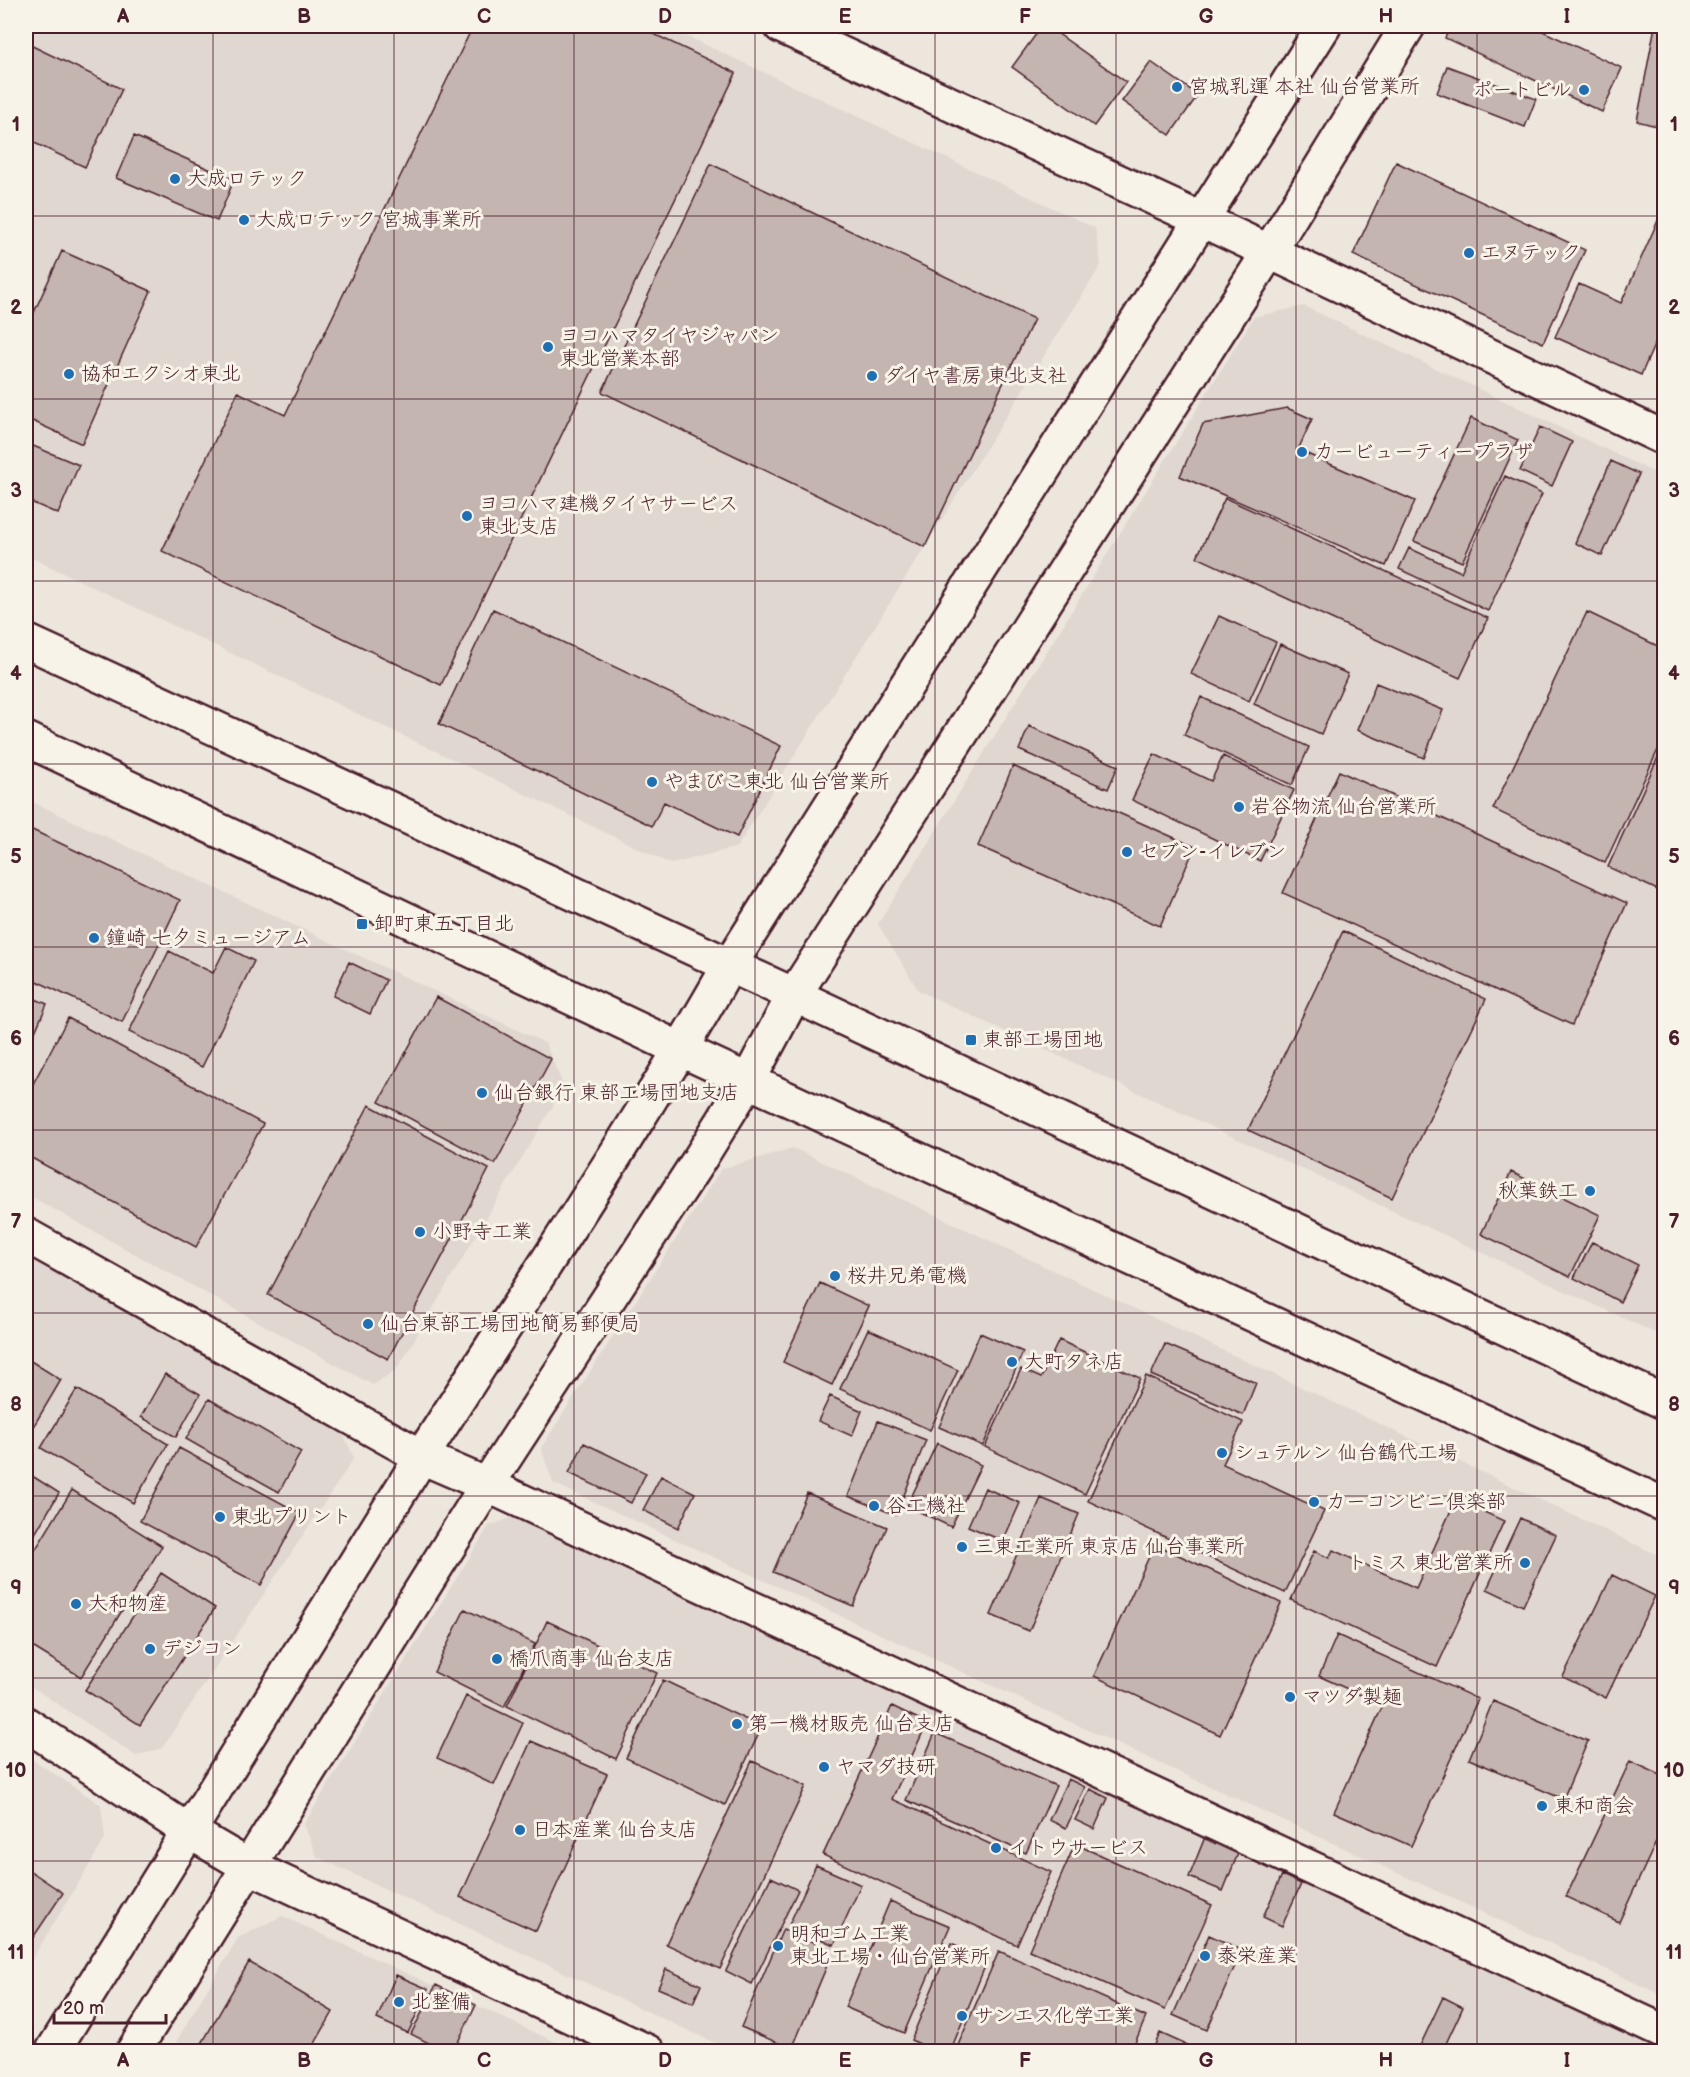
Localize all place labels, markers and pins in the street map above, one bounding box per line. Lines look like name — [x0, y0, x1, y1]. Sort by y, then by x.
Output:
place label: 宮城乳運 本社 仙台営業所 — [1189, 75, 1420, 99]
place label: ポートビル — [1472, 78, 1572, 102]
marker: 宮城乳運 本社 仙台営業所 — [1170, 80, 1184, 94]
marker: ポートビル — [1577, 83, 1591, 97]
place label: 大成ロテック — [187, 167, 307, 191]
marker: 大成ロテック — [168, 172, 182, 186]
place label: 大成ロテック 宮城事業所 — [256, 208, 481, 232]
marker: 大成ロテック 宮城事業所 — [237, 213, 251, 227]
place label: エヌテック — [1481, 241, 1581, 265]
marker: エヌテック — [1462, 246, 1476, 260]
place label: ヨコハマタイヤジャパン 東北営業本部 — [560, 324, 779, 371]
marker: ヨコハマタイヤジャパン 東北営業本部 — [541, 340, 555, 354]
place label: 協和エクシオ東北 — [81, 362, 241, 386]
place label: ダイヤ書房 東北支社 — [884, 364, 1067, 388]
marker: 協和エクシオ東北 — [62, 367, 76, 381]
marker: ダイヤ書房 東北支社 — [865, 369, 879, 383]
place label: カービューティープラザ — [1314, 440, 1533, 464]
marker: カービューティープラザ — [1295, 445, 1309, 459]
place label: ヨコハマ建機タイヤサービス 東北支店 — [479, 492, 738, 539]
marker: ヨコハマ建機タイヤサービス 東北支店 — [460, 509, 474, 523]
place label: やまびこ東北 仙台営業所 — [664, 770, 889, 794]
marker: やまびこ東北 仙台営業所 — [645, 775, 659, 789]
place label: 岩谷物流 仙台営業所 — [1251, 795, 1436, 819]
marker: 岩谷物流 仙台営業所 — [1232, 800, 1246, 814]
place label: セブン-イレブン — [1139, 840, 1286, 864]
marker: セブン-イレブン — [1120, 845, 1134, 859]
place label: 卸町東五丁目北 — [374, 912, 514, 936]
marker: 卸町東五丁目北 — [355, 917, 369, 931]
place label: 鐘崎 七夕ミュージアム — [106, 926, 311, 950]
marker: 鐘崎 七夕ミュージアム — [87, 931, 101, 945]
place label: 東部工場団地 — [983, 1028, 1103, 1052]
marker: 東部工場団地 — [964, 1033, 978, 1047]
place label: 仙台銀行 東部工場団地支店 — [494, 1081, 739, 1105]
marker: 仙台銀行 東部工場団地支店 — [475, 1086, 489, 1100]
place label: 秋葉鉄工 — [1498, 1179, 1578, 1203]
marker: 秋葉鉄工 — [1583, 1184, 1597, 1198]
place label: 小野寺工業 — [432, 1220, 532, 1244]
marker: 小野寺工業 — [413, 1225, 427, 1239]
place label: 桜井兄弟電機 — [847, 1264, 967, 1288]
marker: 桜井兄弟電機 — [828, 1269, 842, 1283]
place label: 仙台東部工場団地簡易郵便局 — [380, 1312, 640, 1336]
marker: 仙台東部工場団地簡易郵便局 — [361, 1317, 375, 1331]
place label: 大町タネ店 — [1024, 1350, 1124, 1374]
marker: 大町タネ店 — [1005, 1355, 1019, 1369]
place label: シュテルン 仙台鶴代工場 — [1234, 1441, 1457, 1465]
marker: シュテルン 仙台鶴代工場 — [1215, 1446, 1229, 1460]
place label: カーコンビニ倶楽部 — [1326, 1490, 1506, 1514]
place label: 谷工機社 — [886, 1494, 966, 1518]
marker: カーコンビニ倶楽部 — [1307, 1495, 1321, 1509]
marker: 谷工機社 — [867, 1499, 881, 1513]
place label: 東北プリント — [232, 1505, 352, 1529]
marker: 東北プリント — [213, 1510, 227, 1524]
place label: 三東工業所 東京店 仙台事業所 — [974, 1535, 1245, 1559]
marker: 三東工業所 東京店 仙台事業所 — [955, 1540, 969, 1554]
place label: トミス 東北営業所 — [1348, 1551, 1513, 1575]
marker: トミス 東北営業所 — [1518, 1556, 1532, 1570]
place label: 大和物産 — [88, 1592, 168, 1616]
marker: 大和物産 — [69, 1597, 83, 1611]
place label: デジコン — [162, 1637, 242, 1661]
marker: デジコン — [143, 1642, 157, 1656]
place label: 橋爪商事 仙台支店 — [509, 1647, 674, 1671]
marker: 橋爪商事 仙台支店 — [490, 1652, 504, 1666]
place label: マツダ製麺 — [1302, 1685, 1402, 1709]
marker: マツダ製麺 — [1283, 1690, 1297, 1704]
place label: 第一機材販売 仙台支店 — [749, 1712, 954, 1736]
marker: 第一機材販売 仙台支店 — [730, 1717, 744, 1731]
place label: ヤマダ技研 — [836, 1755, 936, 1779]
marker: ヤマダ技研 — [817, 1760, 831, 1774]
place label: 東和商会 — [1554, 1794, 1634, 1818]
marker: 東和商会 — [1535, 1799, 1549, 1813]
place label: 日本産業 仙台支店 — [532, 1818, 697, 1842]
marker: 日本産業 仙台支店 — [513, 1823, 527, 1837]
place label: イトウサービス — [1008, 1836, 1148, 1860]
marker: イトウサービス — [989, 1841, 1003, 1855]
place label: 明和ゴム工業 東北工場・仙台営業所 — [790, 1922, 990, 1969]
marker: 明和ゴム工業 東北工場・仙台営業所 — [771, 1939, 785, 1953]
place label: 泰栄産業 — [1217, 1944, 1297, 1968]
marker: 泰栄産業 — [1198, 1949, 1212, 1963]
place label: 北整備 — [411, 1990, 471, 2014]
marker: 北整備 — [392, 1995, 406, 2009]
place label: サンエス化学工業 — [974, 2004, 1134, 2028]
marker: サンエス化学工業 — [955, 2009, 969, 2023]

